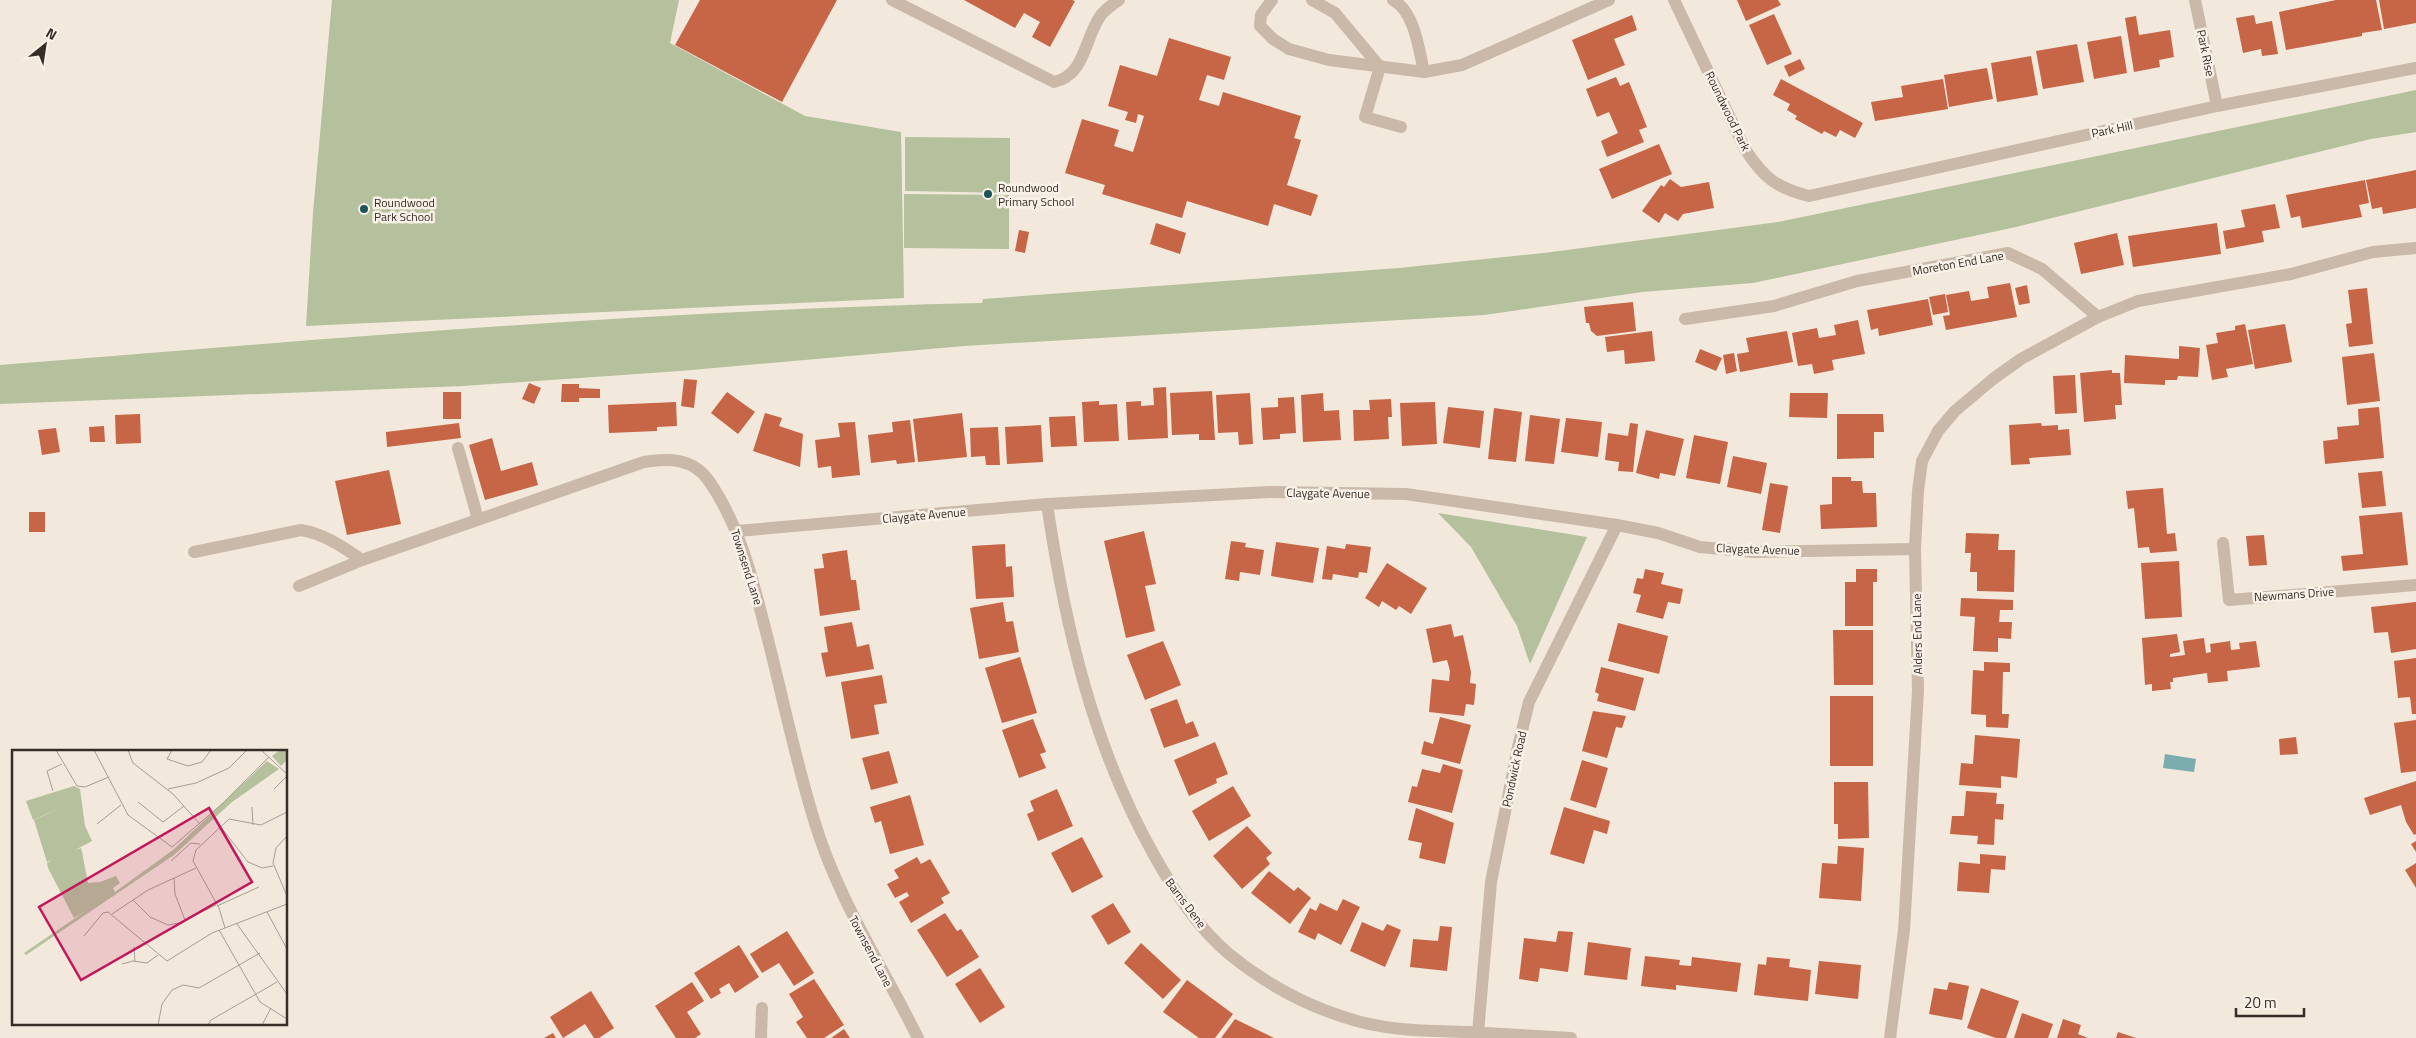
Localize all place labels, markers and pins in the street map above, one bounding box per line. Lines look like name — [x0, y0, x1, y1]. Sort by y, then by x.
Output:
place label: Roundwood Primary School — [998, 178, 1074, 211]
marker: Roundwood Primary School — [982, 188, 994, 200]
place label: Roundwood Park School — [374, 193, 435, 226]
marker: Roundwood Park School — [358, 203, 370, 215]

